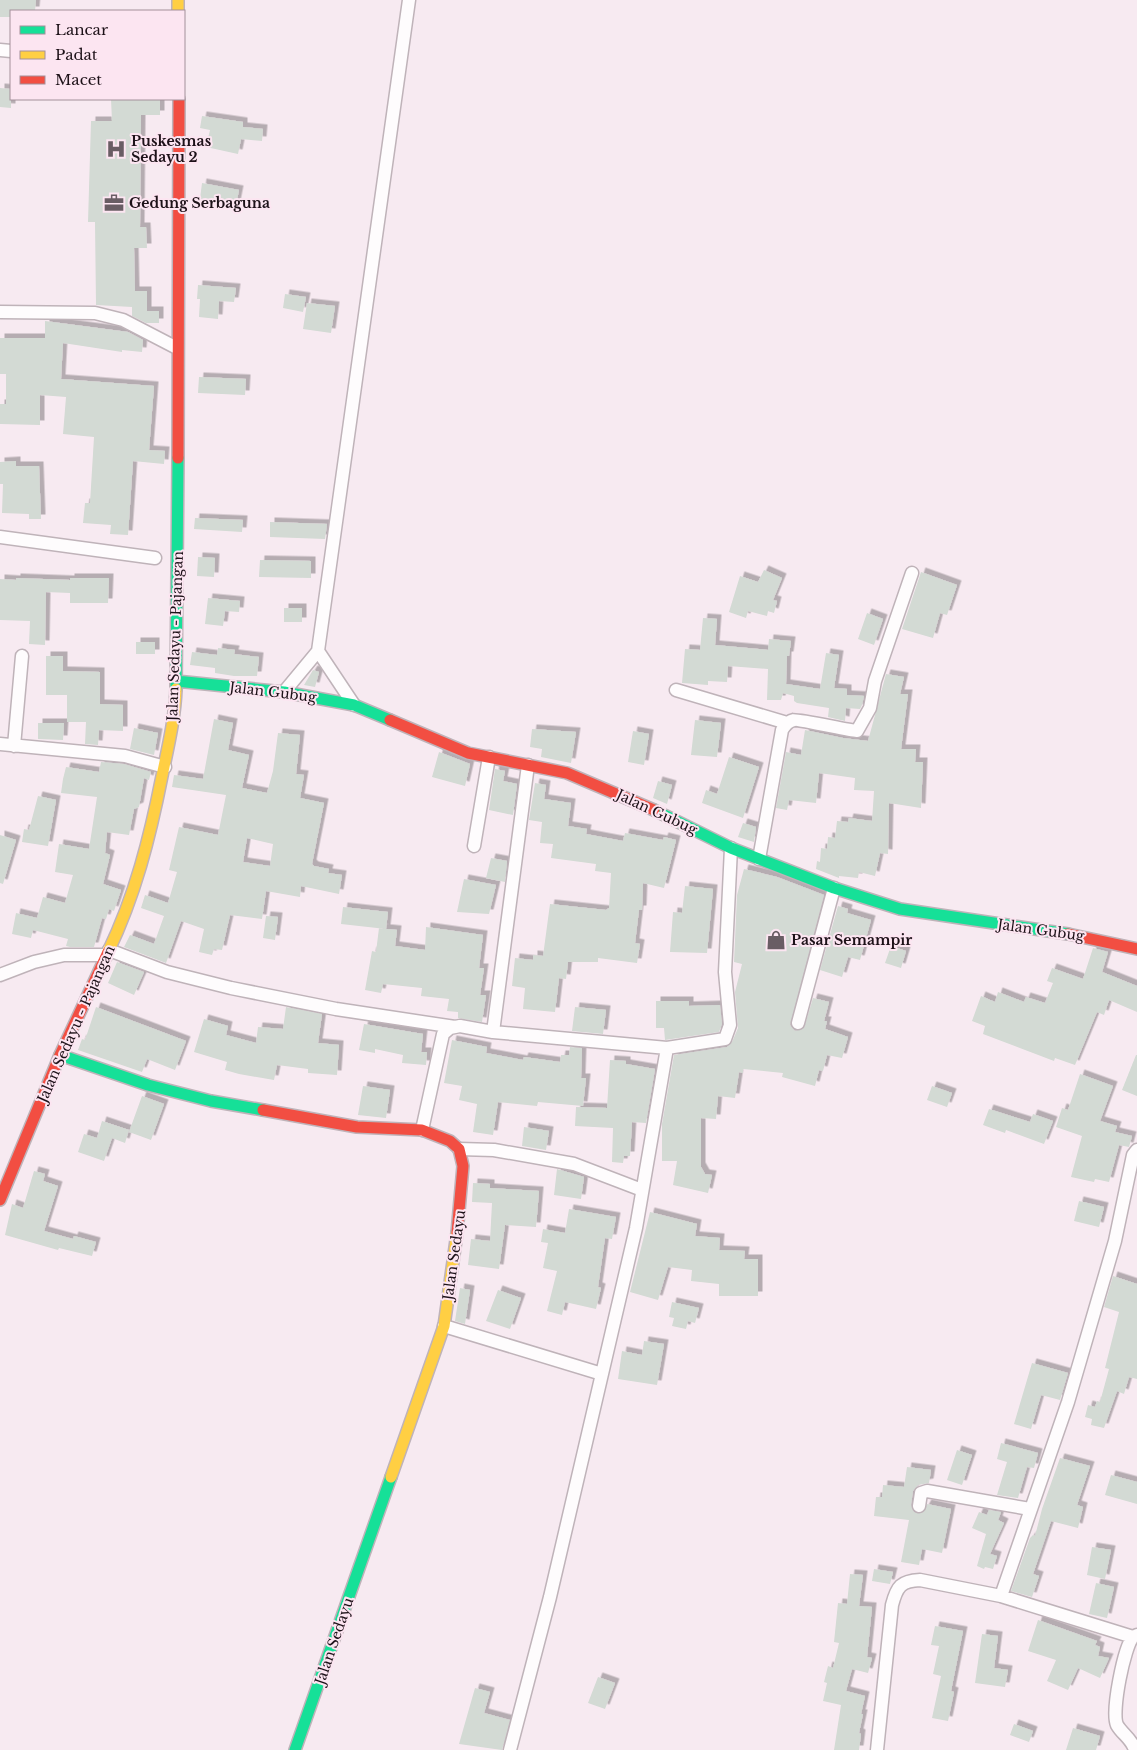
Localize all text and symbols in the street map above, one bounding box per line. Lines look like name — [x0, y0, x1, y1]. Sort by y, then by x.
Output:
legend — [10, 10, 185, 100]
text: Lancar — [55, 20, 109, 39]
text: Padat — [55, 45, 98, 64]
text: Macet — [55, 70, 102, 89]
place label: Puskesmas Sedayu 2 — [131, 132, 212, 166]
hospital icon: Puskesmas Sedayu 2 — [105, 138, 127, 160]
office icon: Gedung Serbaguna — [103, 192, 125, 214]
place label: Gedung Serbaguna — [129, 194, 270, 212]
street label: Jalan Sedayu - Pajangan — [163, 550, 187, 723]
street label: Jalan Gubug — [227, 678, 318, 706]
street label: Jalan Gubug — [612, 785, 701, 839]
street label: Jalan Gubug — [995, 915, 1086, 945]
shop icon: Pasar Semampir — [765, 929, 787, 951]
place label: Pasar Semampir — [791, 931, 912, 949]
street label: Jalan Sedayu - Pajangan — [32, 942, 119, 1107]
street label: Jalan Sedayu — [438, 1208, 469, 1303]
street label: Jalan Sedayu — [310, 1594, 358, 1689]

